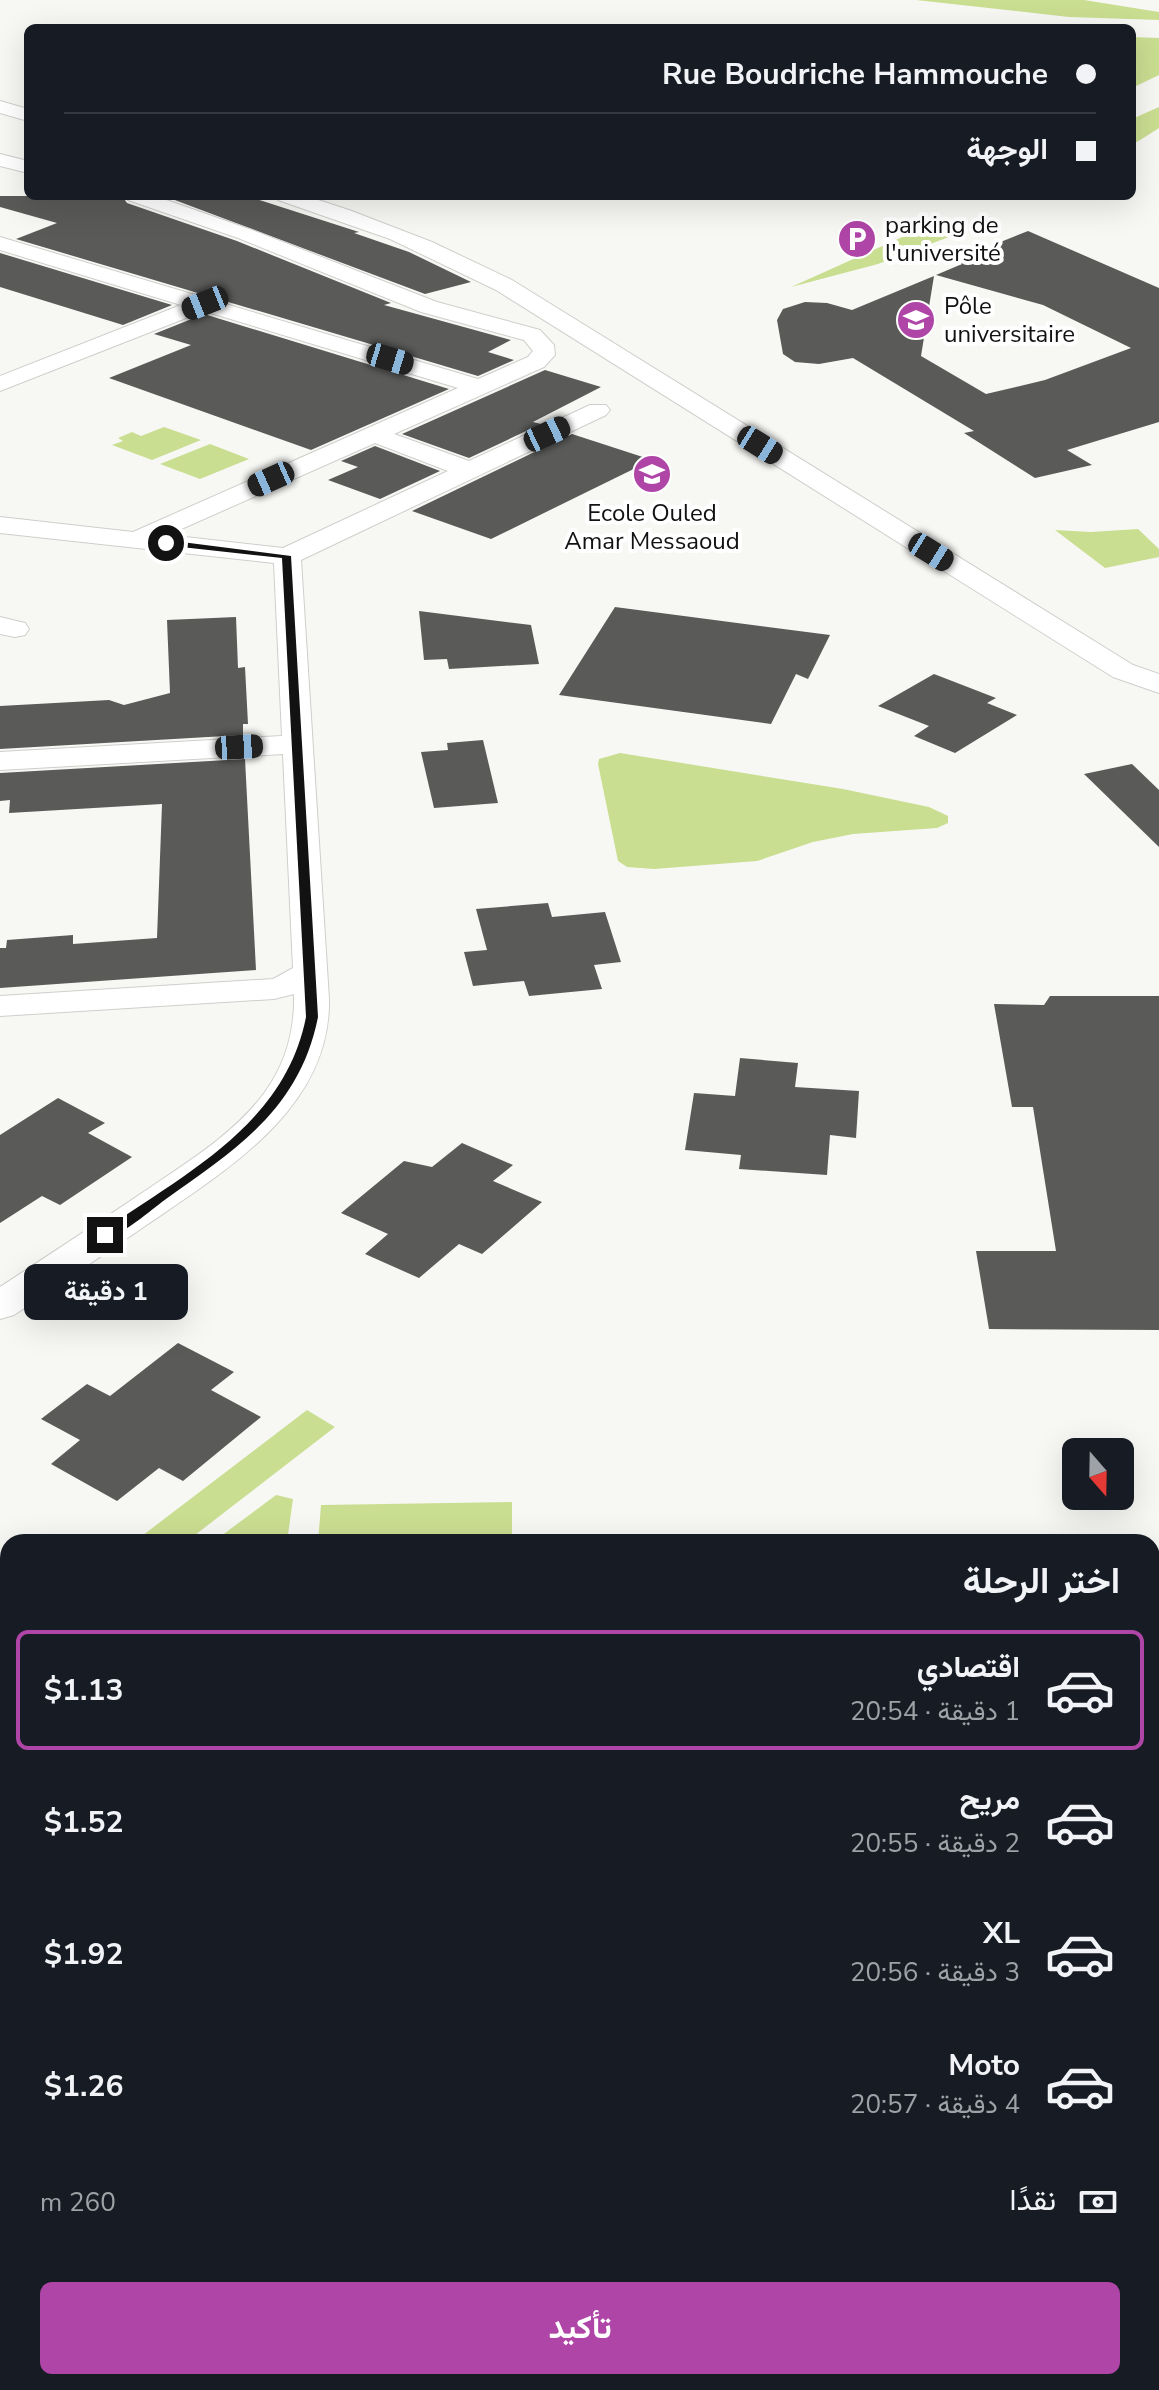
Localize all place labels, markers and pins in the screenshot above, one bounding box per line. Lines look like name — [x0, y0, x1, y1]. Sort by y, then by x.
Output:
place label: parking de l'université — [885, 209, 1001, 269]
parking icon: parking de l'université — [836, 218, 878, 260]
place label: Pôle universitaire — [944, 290, 1075, 350]
school or university icon: Pôle universitaire — [895, 299, 937, 341]
school or university icon: Ecole Ouled Amar Messaoud — [631, 453, 673, 495]
place label: Ecole Ouled Amar Messaoud — [564, 497, 740, 557]

